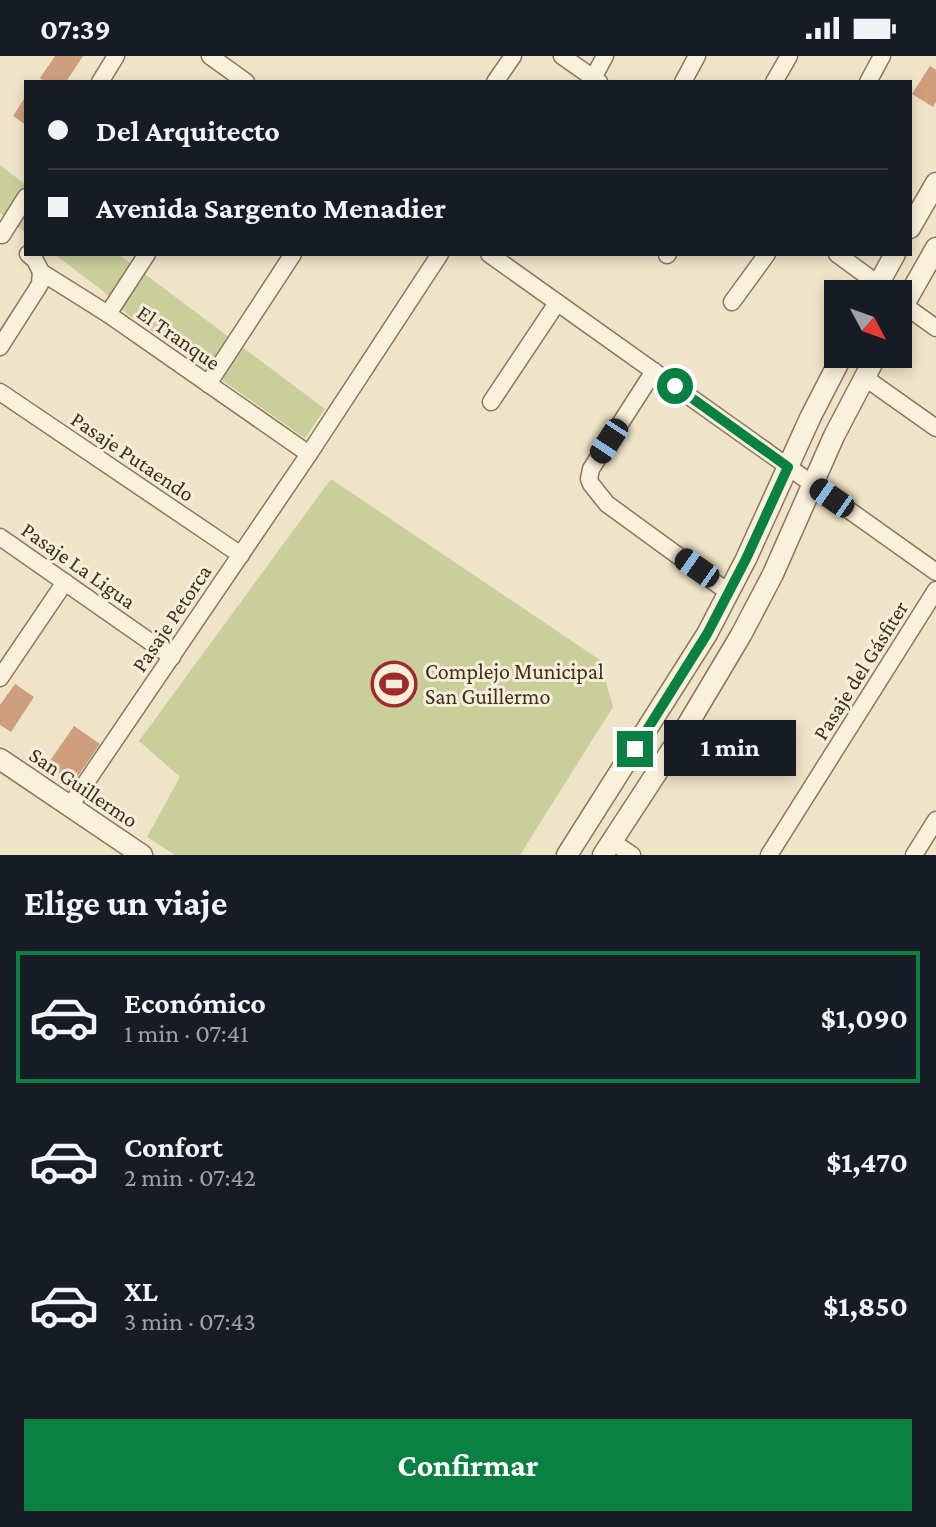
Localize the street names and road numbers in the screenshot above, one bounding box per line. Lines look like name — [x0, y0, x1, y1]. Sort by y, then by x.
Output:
street label: El Tranque — [132, 300, 225, 375]
street label: Pasaje Putaendo — [66, 406, 199, 507]
street label: Pasaje La Ligua — [17, 517, 141, 614]
street label: Pasaje Petorca — [126, 560, 216, 677]
street label: Pasaje del Gásfiter — [808, 596, 913, 744]
street label: San Guillermo — [25, 742, 143, 833]

